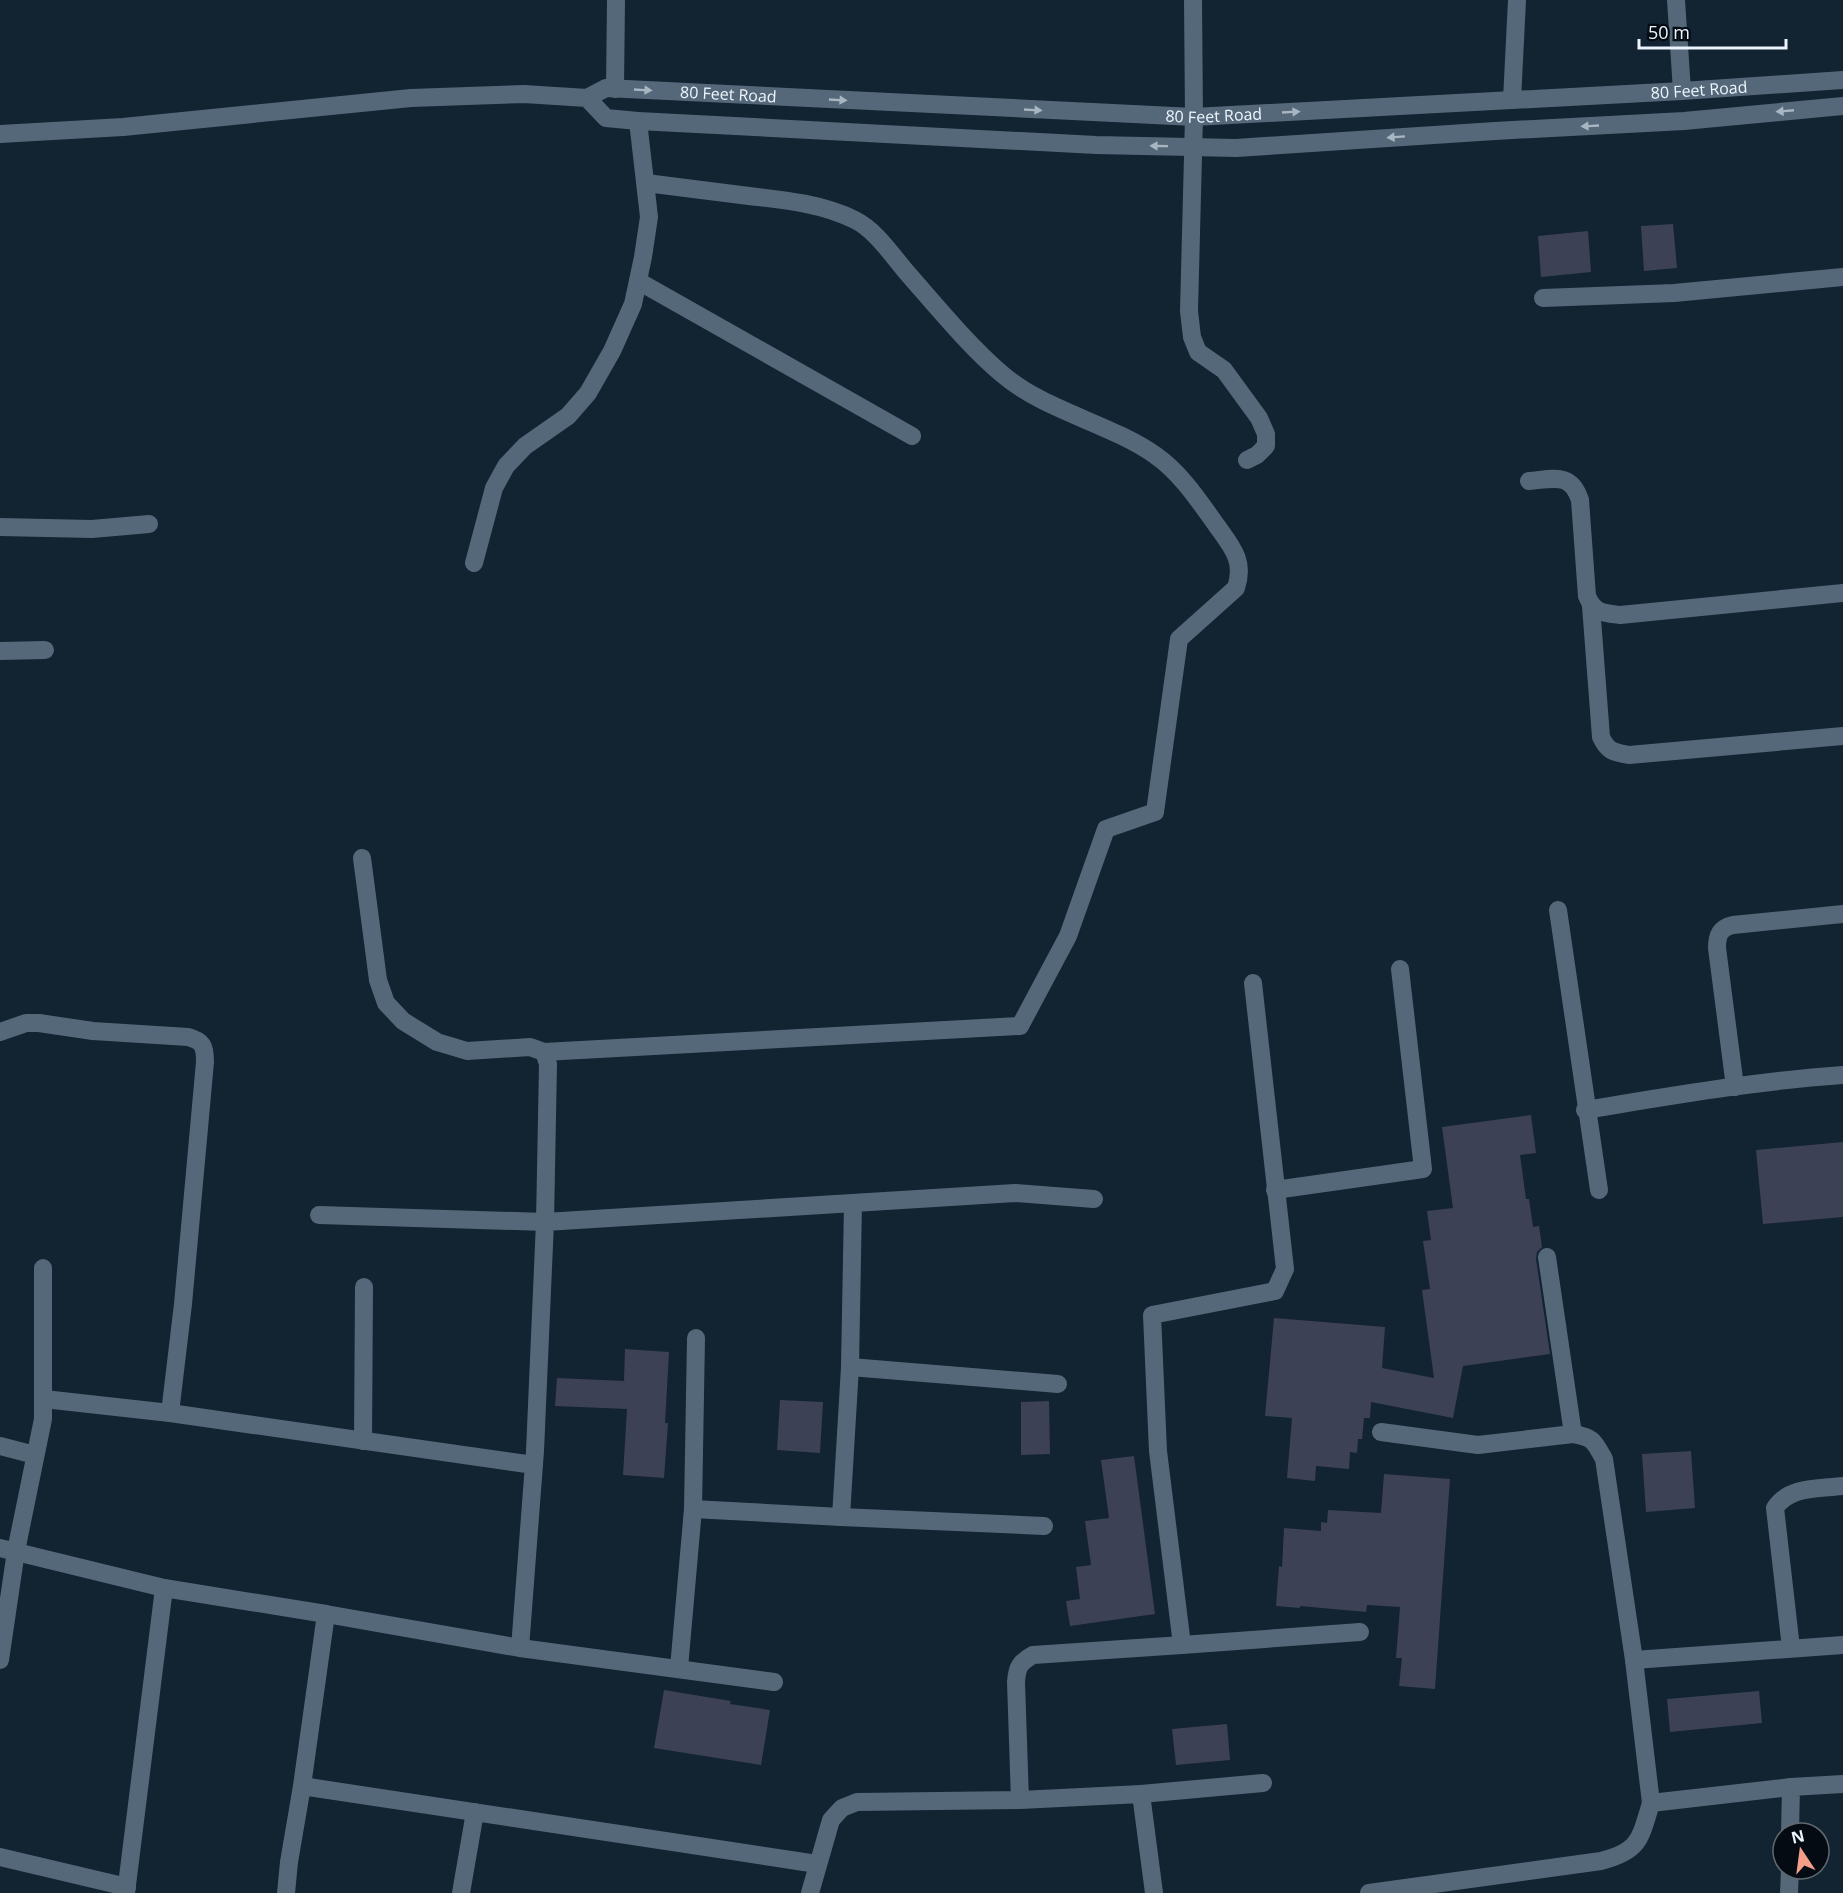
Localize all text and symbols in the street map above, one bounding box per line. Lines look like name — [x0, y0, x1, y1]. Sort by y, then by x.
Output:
scale bar — [1639, 12, 1786, 50]
text: 50 m — [1648, 20, 1690, 44]
street label: 80 Feet Road — [1650, 76, 1748, 104]
street label: 80 Feet Road — [680, 81, 777, 107]
one-way arrow — [634, 86, 653, 95]
one-way arrow — [829, 96, 848, 105]
street label: 80 Feet Road — [1165, 102, 1263, 128]
one-way arrow — [1024, 106, 1043, 115]
one-way arrow — [1775, 106, 1794, 116]
one-way arrow — [1281, 108, 1300, 117]
one-way arrow — [1581, 121, 1600, 130]
one-way arrow — [1386, 132, 1405, 142]
one-way arrow — [1150, 142, 1169, 151]
north arrow — [1771, 1821, 1831, 1881]
text: N — [1789, 1824, 1806, 1849]

